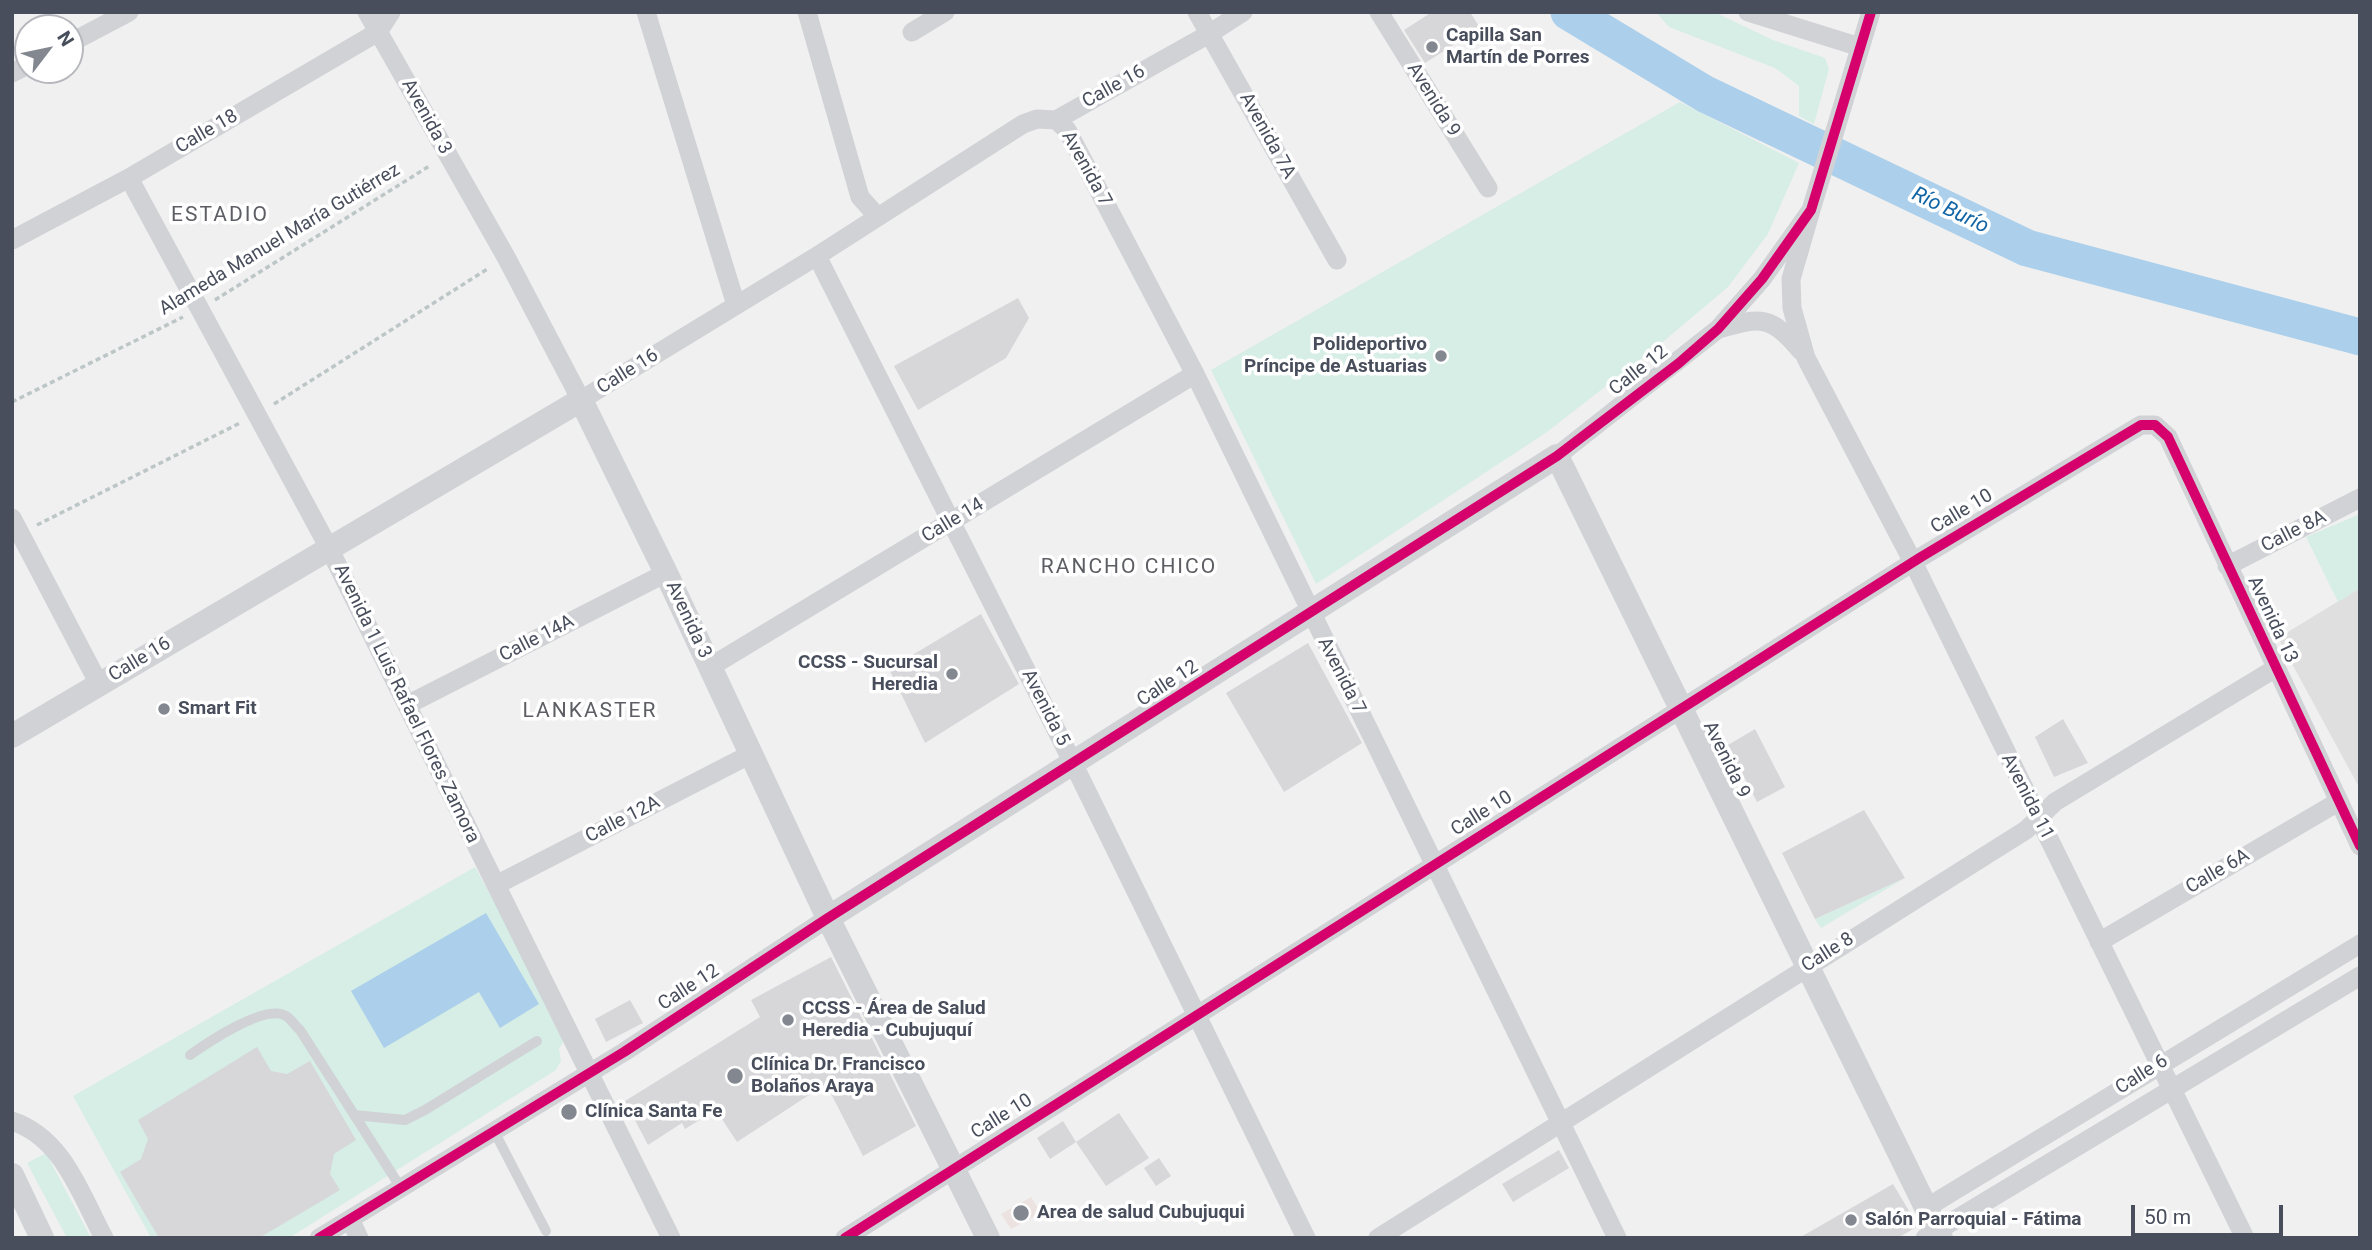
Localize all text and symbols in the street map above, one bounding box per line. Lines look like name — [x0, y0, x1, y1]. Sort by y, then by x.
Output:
north arrow — [14, 14, 84, 84]
place label: Capilla San Martín de Porres — [1446, 25, 1590, 69]
text: N — [52, 27, 79, 50]
marker: Capilla San Martín de Porres — [1424, 39, 1440, 55]
street label: Avenida 9 — [1401, 59, 1465, 141]
street label: Calle 16 — [1079, 61, 1149, 113]
street label: Avenida 3 — [396, 75, 456, 159]
street label: Avenida 7A — [1234, 89, 1300, 183]
street label: Calle 18 — [172, 105, 242, 159]
street label: Avenida 7 — [1056, 127, 1116, 211]
street label: Alameda Manuel María Gutiérrez — [156, 159, 404, 321]
water label: Río Burío — [1908, 182, 1992, 240]
district label: ESTADIO — [172, 203, 268, 229]
place label: Polideportivo Príncipe de Astuarias — [1244, 334, 1427, 378]
street label: Calle 12 — [1605, 341, 1673, 401]
street label: Calle 16 — [593, 344, 663, 400]
marker: Polideportivo Príncipe de Astuarias — [1433, 348, 1449, 364]
street label: Calle 10 — [1927, 485, 1997, 539]
street label: Calle 14 — [918, 494, 988, 548]
street label: Calle 8A — [2258, 506, 2330, 558]
district label: RANCHO CHICO — [1042, 555, 1216, 581]
street label: Avenida 1 Luis Rafael Flores Zamora — [328, 561, 484, 847]
street label: Avenida 13 — [2242, 573, 2302, 667]
street label: Avenida 3 — [660, 578, 716, 662]
street label: Calle 14A — [496, 611, 578, 667]
street label: Calle 16 — [105, 633, 175, 687]
street label: Avenida 7 — [1312, 634, 1370, 718]
place label: CCSS - Sucursal Heredia — [798, 652, 938, 696]
street label: Calle 12 — [1133, 656, 1203, 712]
marker: CCSS - Sucursal Heredia — [944, 666, 960, 682]
street label: Avenida 5 — [1016, 666, 1074, 750]
place label: Smart Fit — [178, 698, 257, 720]
district label: LANKASTER — [524, 699, 656, 725]
marker: Smart Fit — [156, 701, 172, 717]
street label: Avenida 9 — [1698, 718, 1754, 802]
street label: Avenida 11 — [1996, 750, 2058, 844]
street label: Calle 10 — [1447, 786, 1517, 842]
street label: Calle 12A — [582, 792, 664, 848]
street label: Calle 6A — [2182, 845, 2254, 899]
street label: Calle 8 — [1798, 928, 1858, 978]
street label: Calle 12 — [654, 960, 724, 1016]
place label: CCSS - Área de Salud Heredia - Cubujuquí — [802, 998, 986, 1042]
marker: CCSS - Área de Salud Heredia - Cubujuquí — [780, 1012, 796, 1028]
street label: Calle 6 — [2112, 1050, 2172, 1100]
place label: Clínica Dr. Francisco Bolaños Araya — [751, 1054, 925, 1098]
marker: Clínica Dr. Francisco Bolaños Araya — [725, 1066, 745, 1086]
street label: Calle 10 — [967, 1089, 1037, 1145]
place label: Clínica Santa Fe — [585, 1101, 722, 1123]
marker: Clínica Santa Fe — [559, 1102, 579, 1122]
scale bar — [2134, 1190, 2286, 1234]
place label: Area de salud Cubujuqui — [1037, 1202, 1245, 1224]
marker: Area de salud Cubujuqui — [1011, 1203, 1031, 1223]
text: 50 m — [2144, 1205, 2191, 1229]
place label: Salón Parroquial - Fátima — [1865, 1209, 2082, 1231]
marker: Salón Parroquial - Fátima — [1843, 1212, 1859, 1228]

